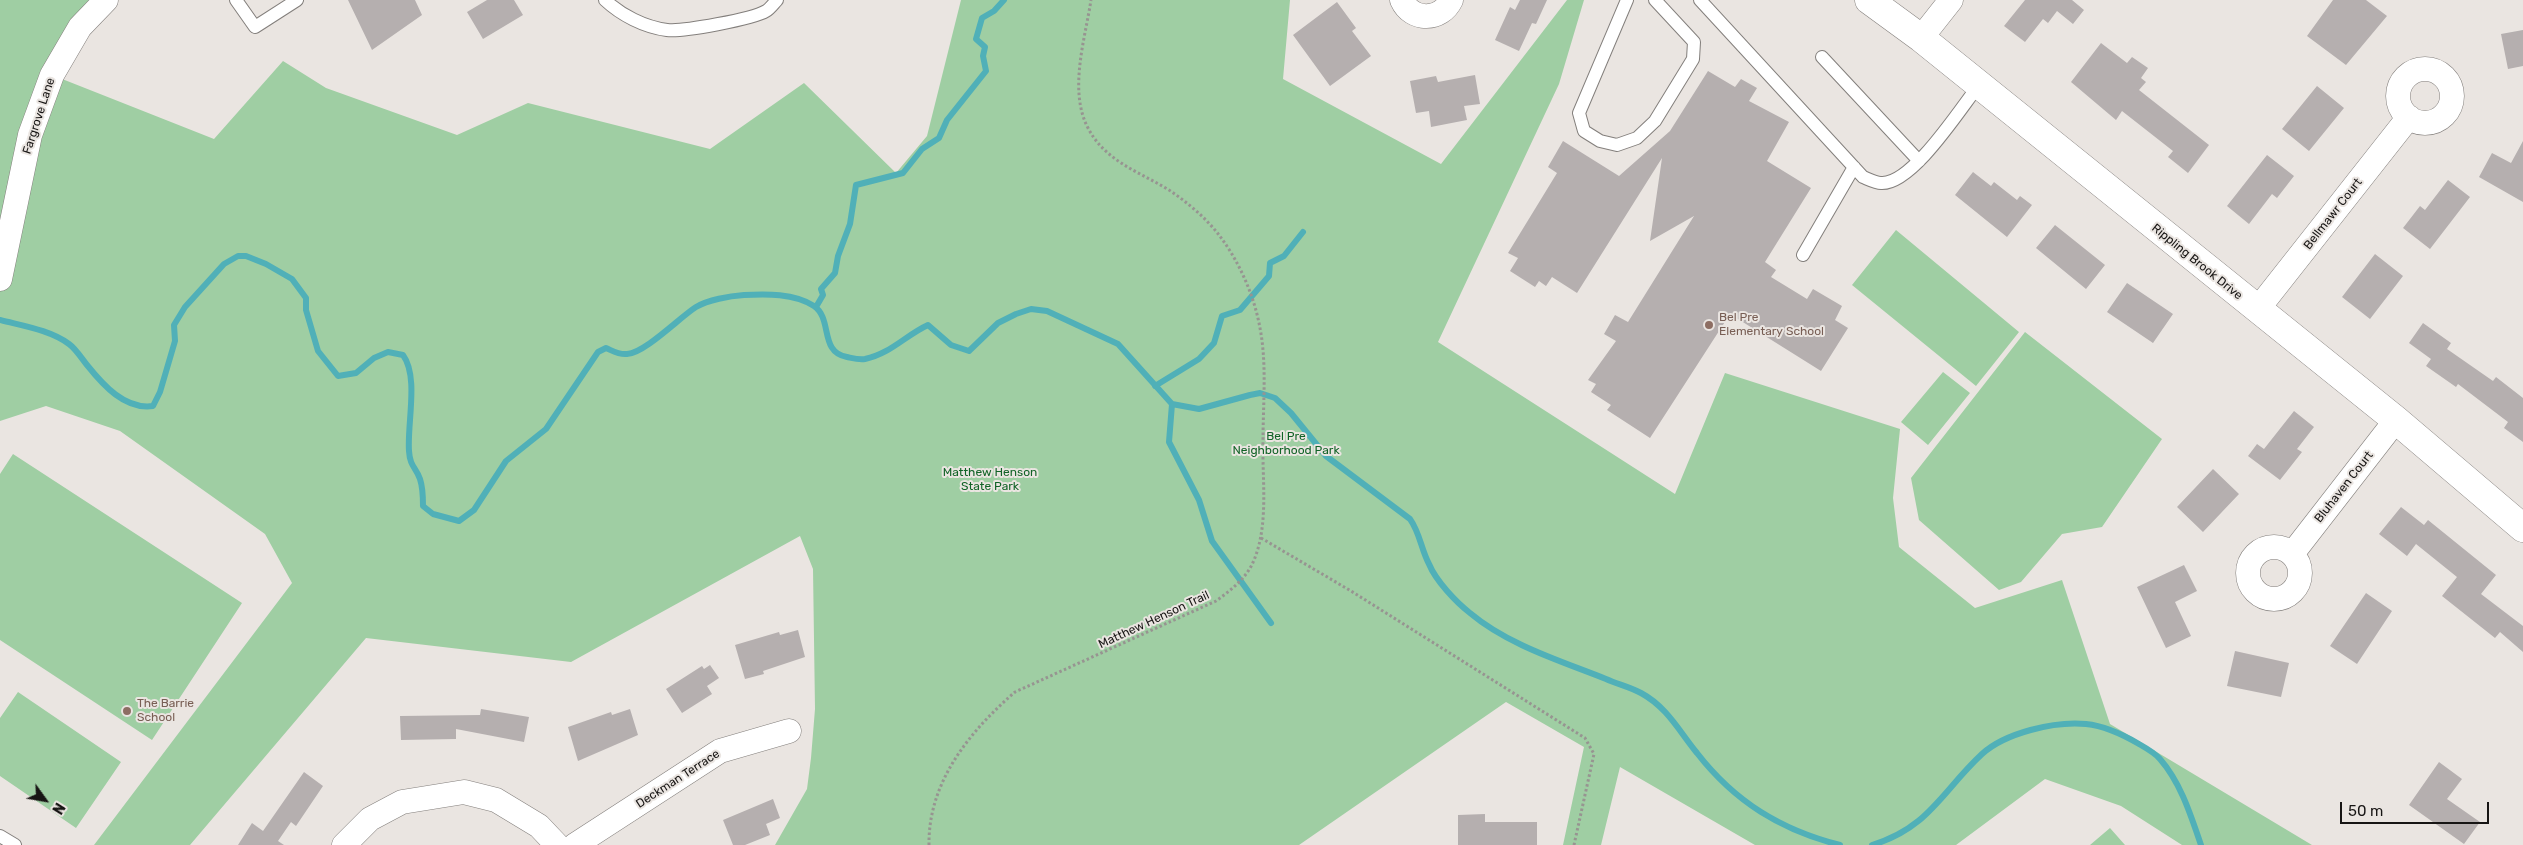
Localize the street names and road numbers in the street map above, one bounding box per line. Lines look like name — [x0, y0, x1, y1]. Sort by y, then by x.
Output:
street label: Fargrove Lane — [20, 76, 58, 156]
street label: Bellmawr Court — [2301, 176, 2365, 252]
street label: Rippling Brook Drive — [2149, 221, 2245, 303]
street label: Bluhaven Court — [2312, 448, 2376, 526]
street label: Matthew Henson Trail — [1096, 588, 1212, 652]
street label: Deckman Terrace — [633, 747, 723, 811]

